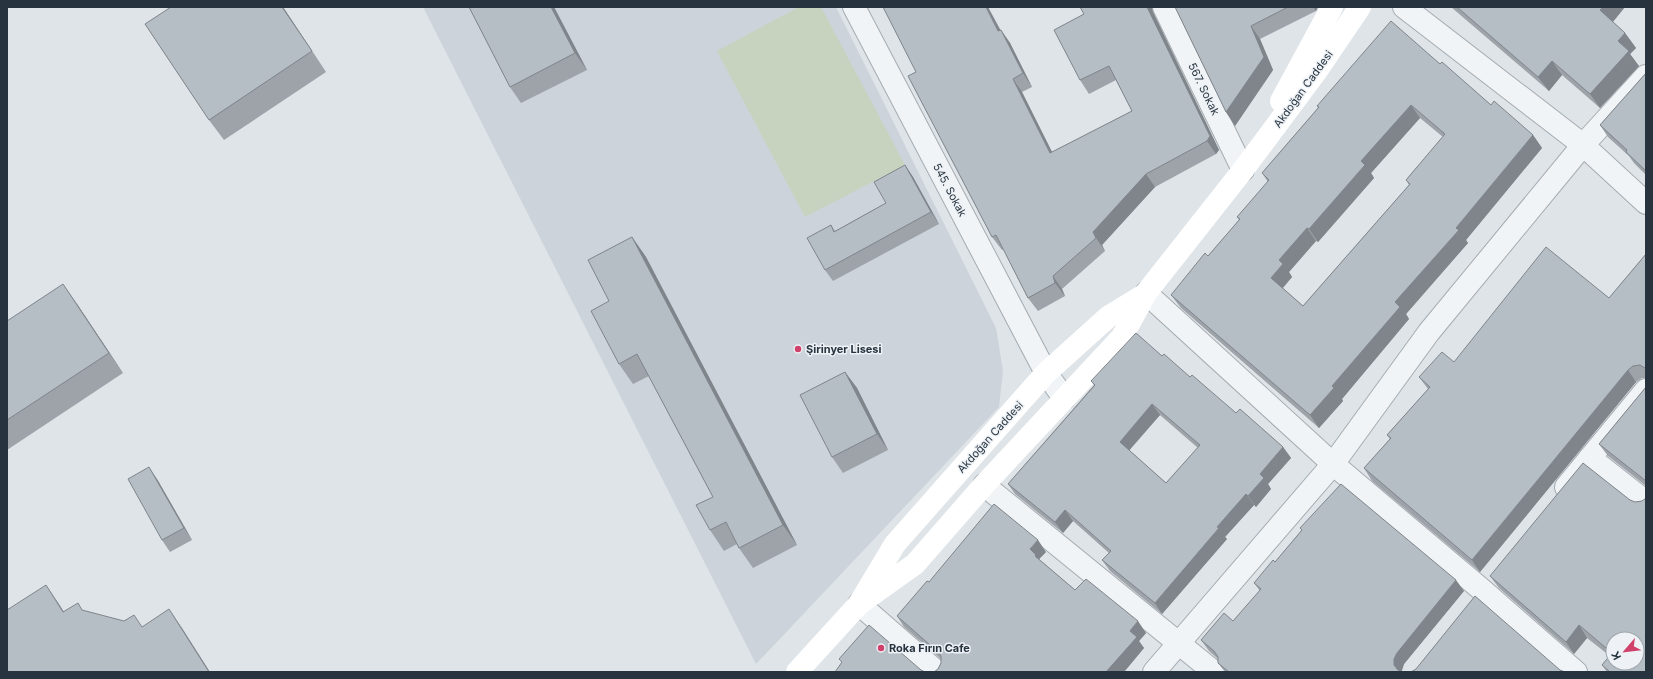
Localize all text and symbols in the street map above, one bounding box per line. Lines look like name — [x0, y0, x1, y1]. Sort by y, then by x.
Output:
street label: Akdoğan Caddesi — [1270, 48, 1336, 130]
street label: 567. Sokak — [1185, 61, 1223, 117]
street label: 545. Sokak — [930, 161, 970, 219]
place label: Şirinyer Lisesi — [806, 342, 882, 356]
marker: Şirinyer Lisesi — [793, 344, 803, 354]
street label: Akdoğan Caddesi — [954, 398, 1026, 476]
north arrow — [1605, 631, 1645, 671]
place label: Roka Fırın Cafe — [889, 641, 970, 655]
marker: Roka Fırın Cafe — [876, 643, 886, 653]
text: K — [1608, 649, 1624, 662]

